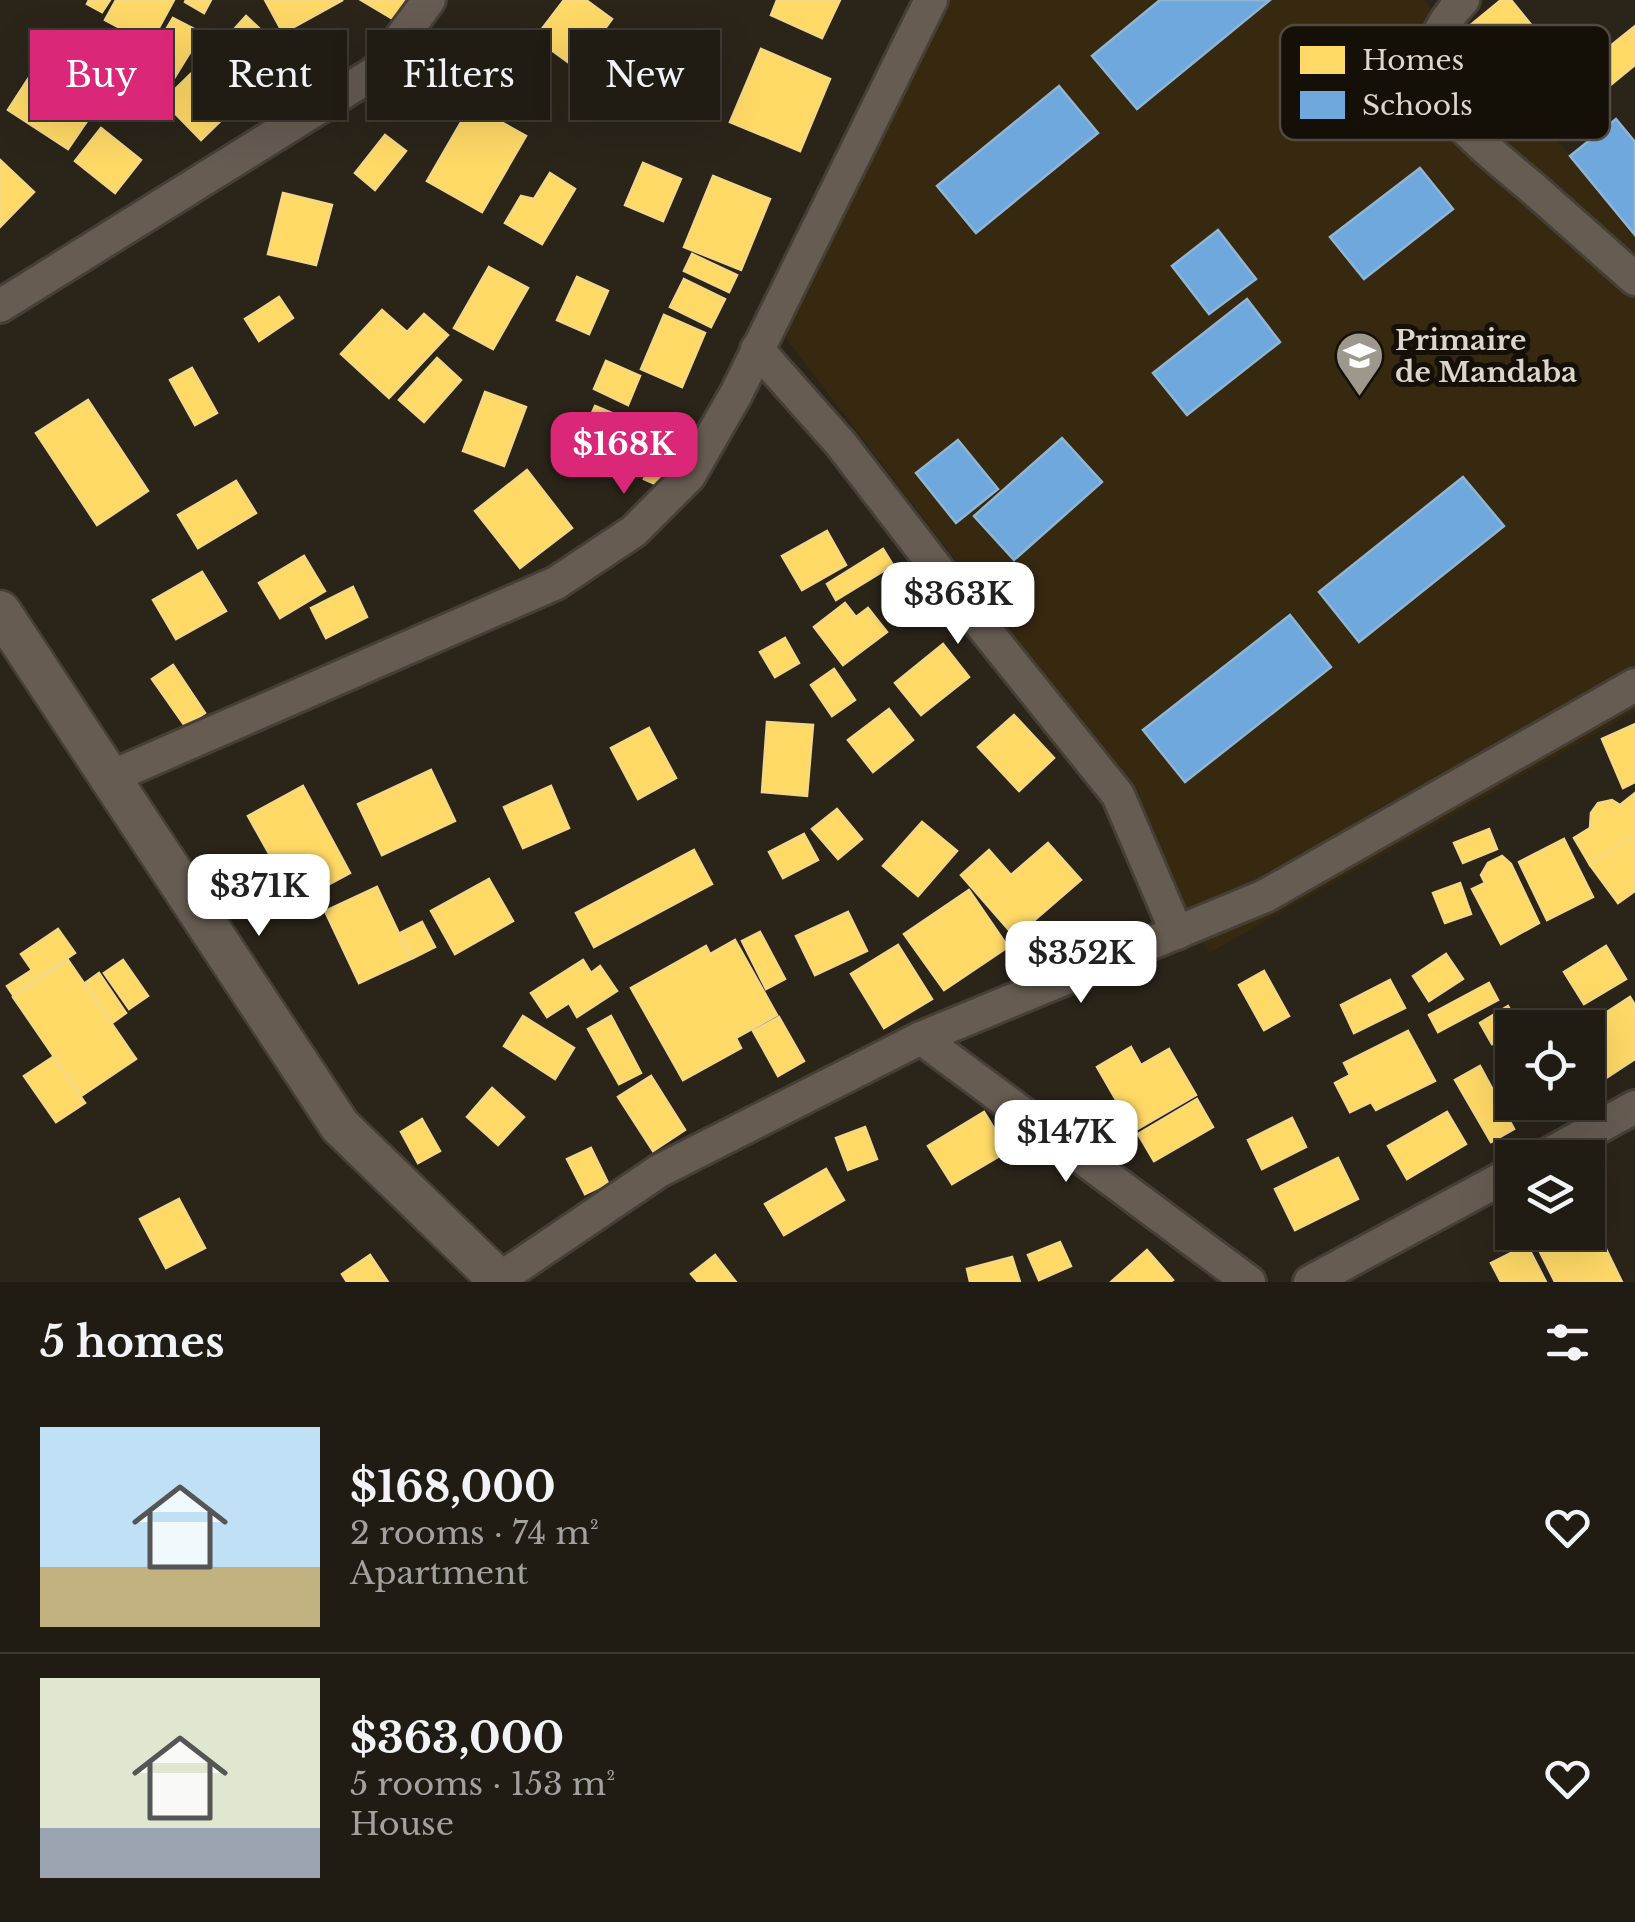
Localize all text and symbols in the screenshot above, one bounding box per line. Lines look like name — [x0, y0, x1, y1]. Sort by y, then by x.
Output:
legend — [1280, 25, 1610, 140]
chip: Buy — [30, 30, 173, 120]
chip: Rent — [193, 30, 347, 120]
chip: Filters — [367, 30, 550, 120]
chip: New — [570, 30, 720, 120]
text: Homes — [1362, 43, 1464, 78]
text: Schools — [1362, 88, 1473, 123]
place label: Primaire de Mandaba — [1395, 323, 1577, 390]
school or university icon: Primaire de Mandaba — [1334, 330, 1386, 398]
pin: $168K — [554, 412, 694, 497]
text: $168K — [573, 424, 675, 464]
pin: $363K — [888, 562, 1028, 647]
text: $363K — [903, 574, 1013, 614]
pin: $371K — [189, 854, 329, 939]
text: $371K — [210, 866, 308, 906]
pin: $352K — [1011, 921, 1151, 1006]
text: $352K — [1027, 933, 1135, 973]
map controls — [1495, 1010, 1605, 1250]
button: locate — [1495, 1010, 1605, 1120]
pin: $147K — [996, 1100, 1136, 1185]
text: $147K — [1017, 1112, 1115, 1152]
button: layers — [1495, 1140, 1605, 1250]
icon: filters — [1540, 1315, 1595, 1370]
text: 5 homes — [40, 1316, 224, 1368]
text: $168,000 — [350, 1461, 556, 1513]
icon: home — [120, 1467, 240, 1587]
icon: heart — [1540, 1500, 1595, 1555]
text: 2 rooms · 74 m² — [350, 1513, 599, 1553]
text: Apartment — [350, 1553, 528, 1593]
text: $363,000 — [350, 1712, 564, 1764]
icon: home — [120, 1718, 240, 1838]
icon: heart — [1540, 1751, 1595, 1806]
text: 5 rooms · 153 m² — [350, 1764, 615, 1804]
text: House — [350, 1804, 454, 1844]

